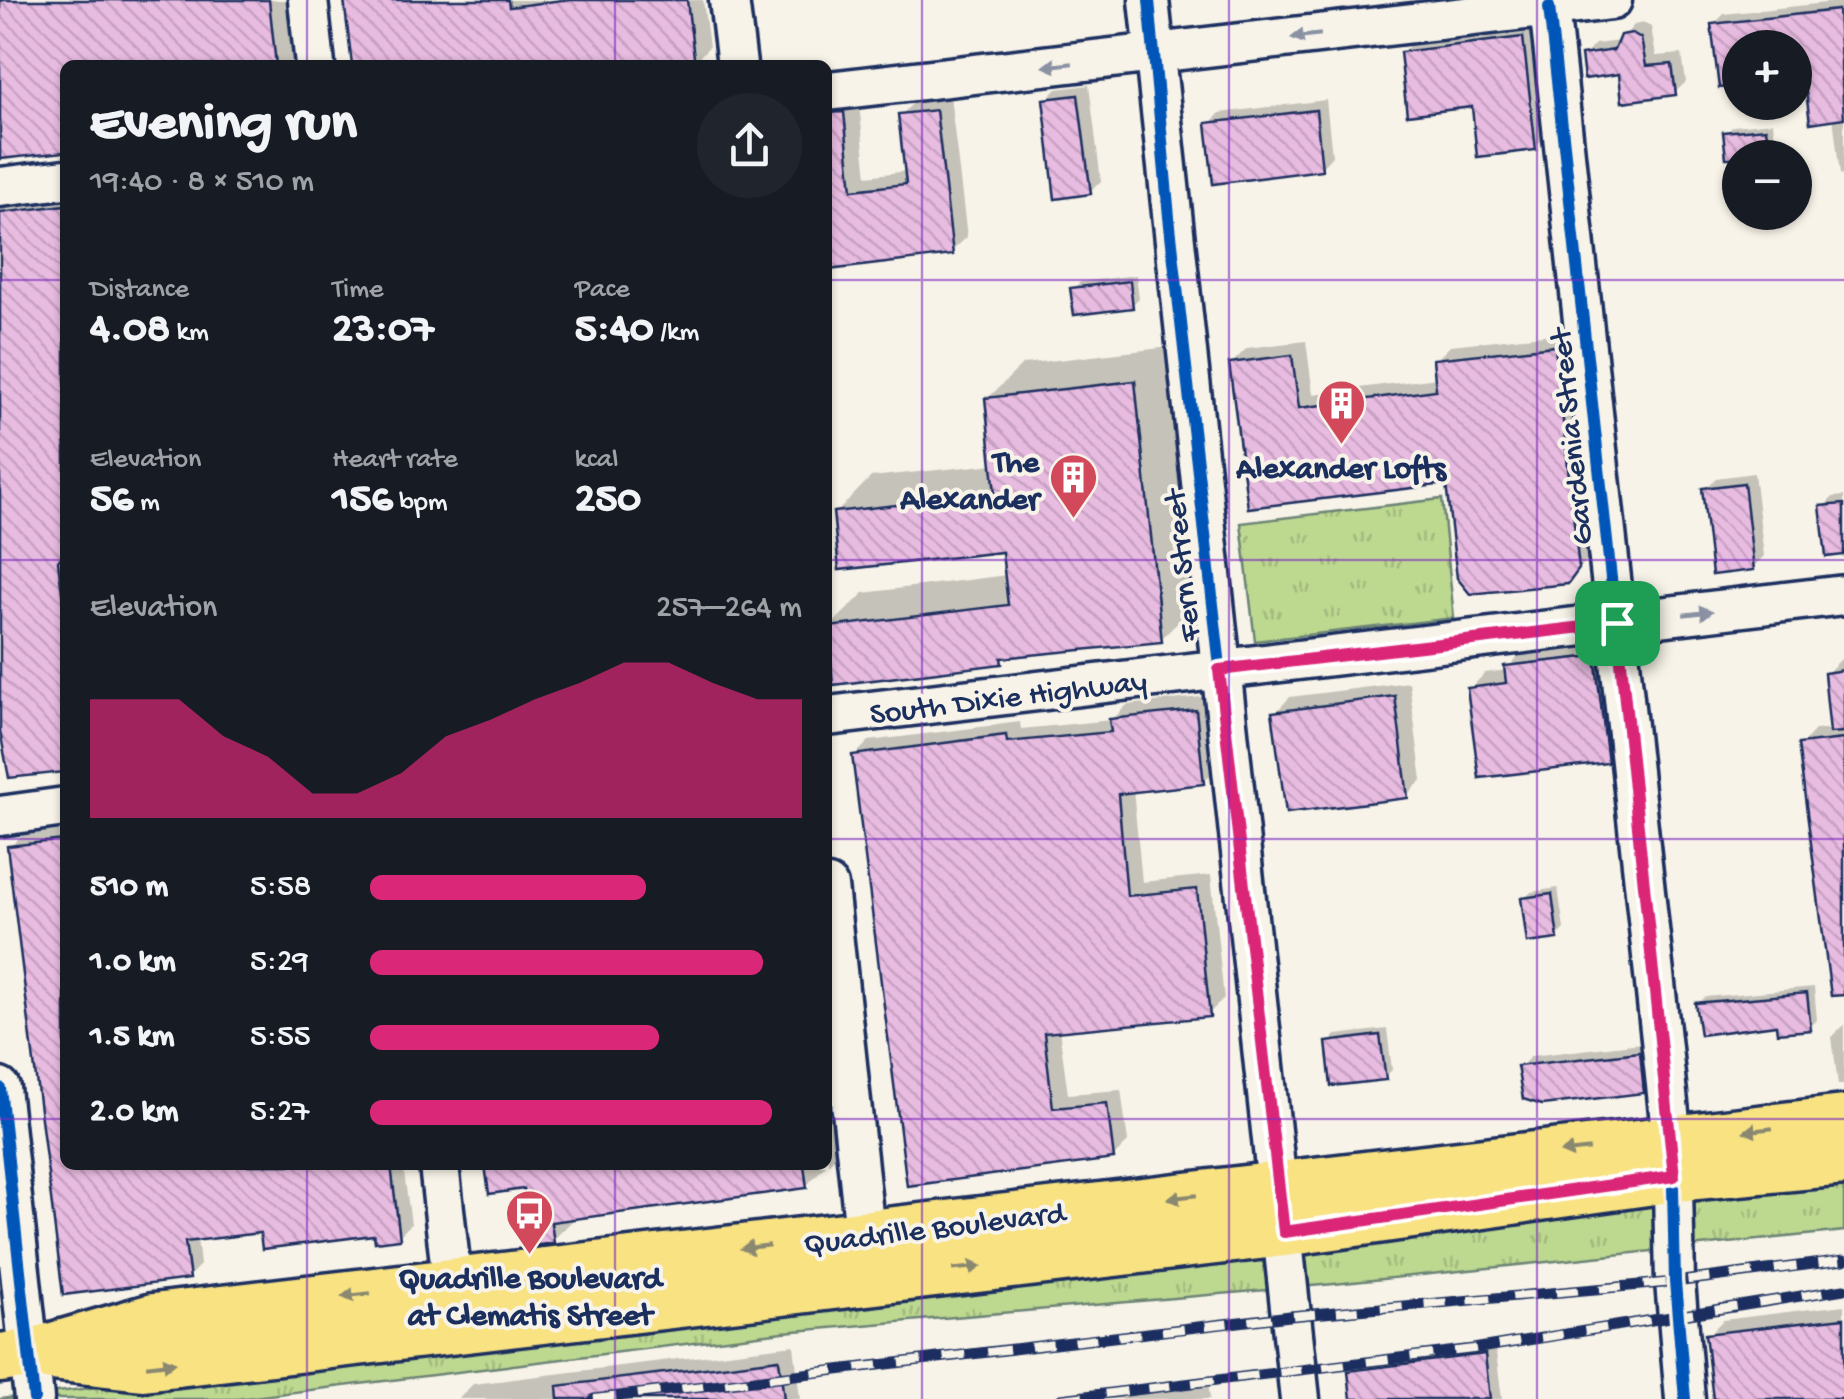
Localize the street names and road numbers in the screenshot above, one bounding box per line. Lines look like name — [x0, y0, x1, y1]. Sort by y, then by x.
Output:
street label: Gardenia Street — [1543, 323, 1604, 547]
street label: Fern Street — [1158, 485, 1212, 644]
street label: South Dixie Highway — [868, 664, 1150, 736]
street label: Quadrille Boulevard — [802, 1196, 1070, 1266]

